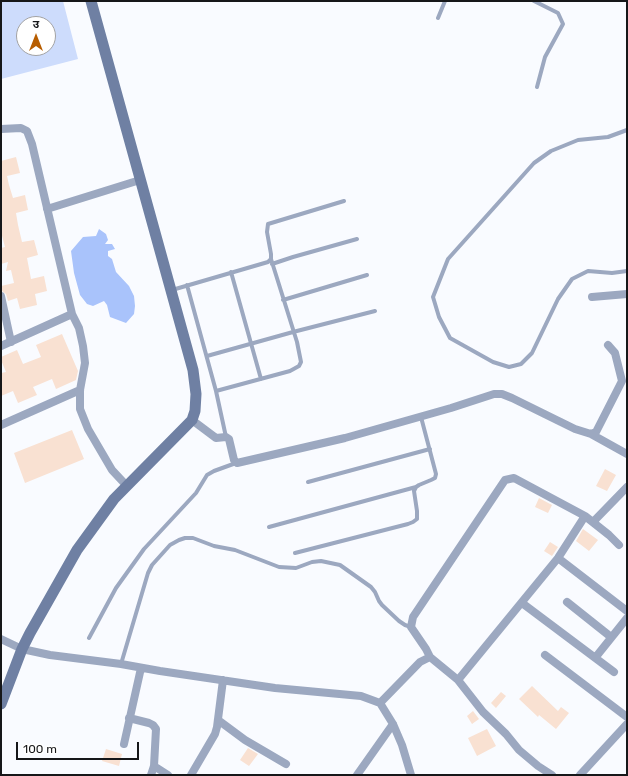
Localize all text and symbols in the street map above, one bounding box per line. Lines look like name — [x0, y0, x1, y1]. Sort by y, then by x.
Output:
north arrow — [16, 16, 56, 56]
text: उ — [33, 18, 39, 31]
scale bar — [18, 734, 141, 760]
text: 100 m — [23, 742, 57, 756]

